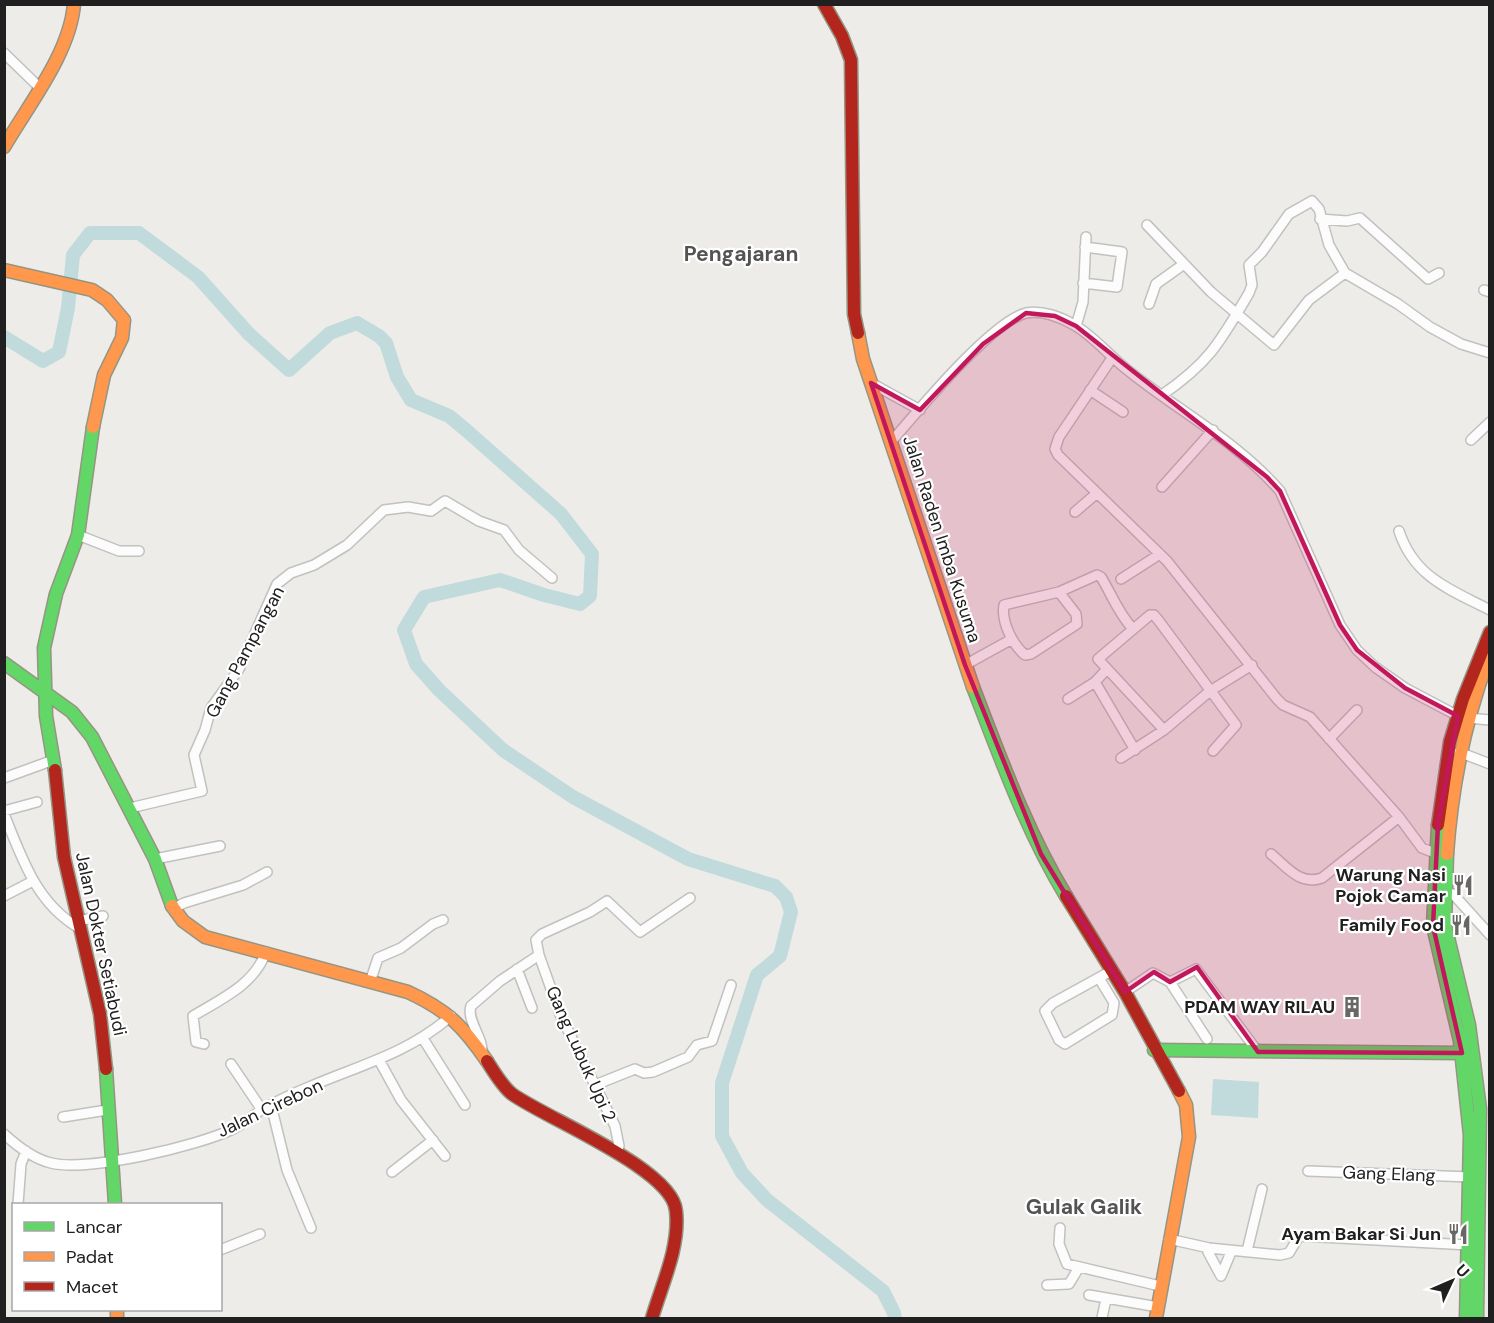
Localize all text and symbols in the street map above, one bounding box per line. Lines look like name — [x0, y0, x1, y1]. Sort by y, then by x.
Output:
district label: Pengajaran — [684, 240, 798, 268]
street label: Jalan Raden Imba Kusuma — [897, 432, 987, 646]
street label: Gang Pampangan — [200, 582, 290, 722]
street label: Jalan Dokter Setiabudi — [70, 850, 132, 1038]
place label: Warung Nasi Pojok Camar — [1335, 863, 1446, 908]
restaurant icon: Warung Nasi Pojok Camar — [1451, 873, 1475, 897]
place label: Family Food — [1339, 913, 1444, 937]
restaurant icon: Family Food — [1449, 913, 1473, 937]
street label: Gang Lubuk Upi 2 — [540, 982, 622, 1126]
place label: PDAM WAY RILAU — [1184, 995, 1335, 1019]
building icon: PDAM WAY RILAU — [1340, 995, 1364, 1019]
street label: Jalan Cirebon — [213, 1073, 327, 1143]
street label: Gang Elang — [1342, 1160, 1436, 1188]
district label: Gulak Galik — [1026, 1193, 1142, 1221]
legend — [12, 1203, 222, 1311]
text: Lancar — [66, 1215, 123, 1239]
place label: Ayam Bakar Si Jun — [1281, 1222, 1441, 1246]
restaurant icon: Ayam Bakar Si Jun — [1446, 1222, 1470, 1246]
text: Padat — [66, 1245, 114, 1269]
north arrow — [1422, 1251, 1482, 1311]
text: U — [1451, 1260, 1474, 1282]
text: Macet — [66, 1275, 118, 1299]

